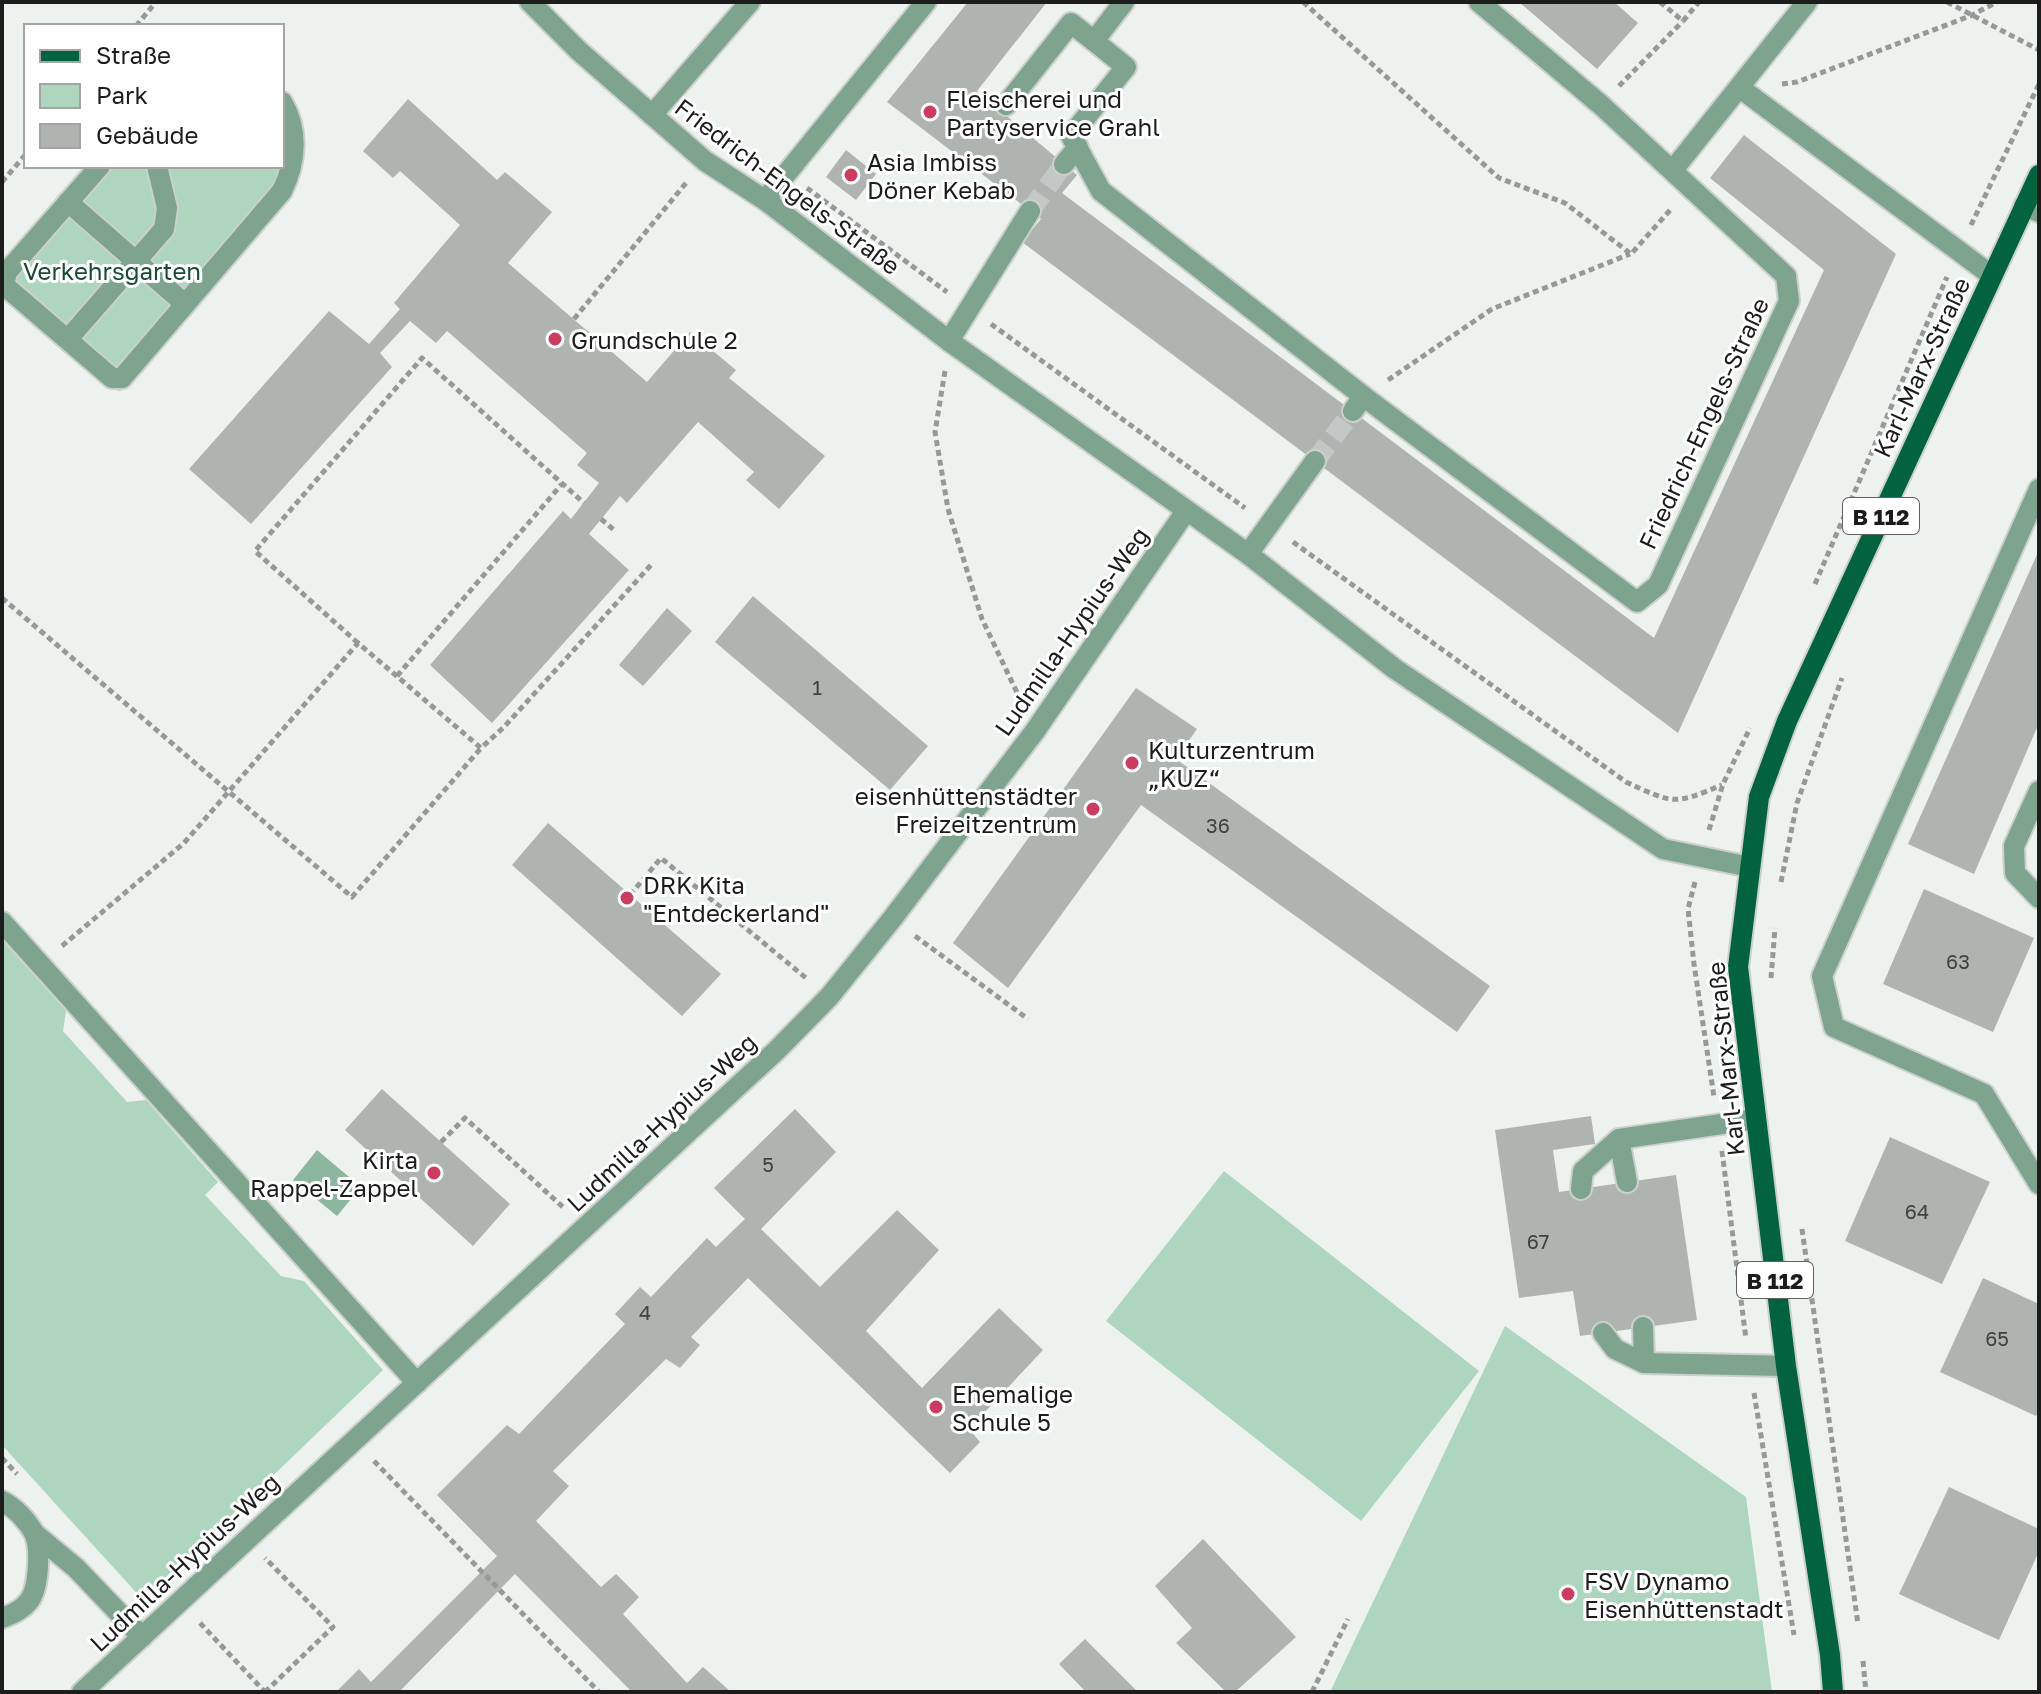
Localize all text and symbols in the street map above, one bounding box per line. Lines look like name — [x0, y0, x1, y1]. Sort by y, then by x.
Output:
legend — [24, 24, 284, 168]
text: Straße — [96, 40, 171, 69]
text: Park — [96, 80, 148, 109]
place label: Fleischerei und Partyservice Grahl — [946, 84, 1160, 141]
street label: Friedrich-Engels-Straße — [670, 92, 906, 280]
marker: Fleischerei und Partyservice Grahl — [921, 103, 939, 121]
text: Gebäude — [96, 120, 198, 149]
place label: Asia Imbiss Döner Kebab — [867, 147, 1015, 204]
marker: Asia Imbiss Döner Kebab — [842, 166, 860, 184]
park label: Verkehrsgarten — [23, 256, 201, 285]
street label: Karl-Marx-Straße — [1867, 272, 1975, 462]
street label: Friedrich-Engels-Straße — [1632, 293, 1774, 553]
place label: Grundschule 2 — [571, 325, 738, 354]
marker: Grundschule 2 — [546, 330, 564, 348]
road number: B 112 — [1843, 498, 1919, 534]
street label: Ludmilla-Hypius-Weg — [988, 521, 1154, 741]
house number: 1 — [812, 675, 822, 699]
place label: Kulturzentrum „KUZ“ — [1148, 735, 1315, 792]
marker: Kulturzentrum „KUZ“ — [1123, 754, 1141, 772]
place label: eisenhüttenstädter Freizeitzentrum — [855, 781, 1077, 838]
marker: eisenhüttenstädter Freizeitzentrum — [1084, 800, 1102, 818]
house number: 36 — [1206, 813, 1230, 837]
place label: DRK Kita "Entdeckerland" — [643, 870, 829, 927]
marker: DRK Kita "Entdeckerland" — [618, 889, 636, 907]
house number: 63 — [1946, 949, 1970, 973]
street label: Karl-Marx-Straße — [1700, 960, 1750, 1158]
street label: Ludmilla-Hypius-Weg — [560, 1027, 762, 1217]
place label: Kirta Rappel-Zappel — [250, 1145, 418, 1202]
house number: 5 — [762, 1152, 774, 1176]
marker: Kirta Rappel-Zappel — [425, 1164, 443, 1182]
house number: 64 — [1905, 1199, 1929, 1223]
house number: 67 — [1527, 1229, 1549, 1253]
road number: B 112 — [1737, 1262, 1813, 1298]
house number: 4 — [639, 1300, 651, 1324]
house number: 65 — [1985, 1326, 2009, 1350]
place label: Ehemalige Schule 5 — [952, 1379, 1073, 1436]
marker: Ehemalige Schule 5 — [927, 1398, 945, 1416]
street label: Ludmilla-Hypius-Weg — [83, 1467, 285, 1657]
place label: FSV Dynamo Eisenhüttenstadt — [1584, 1566, 1784, 1623]
marker: FSV Dynamo Eisenhüttenstadt — [1559, 1585, 1577, 1603]

